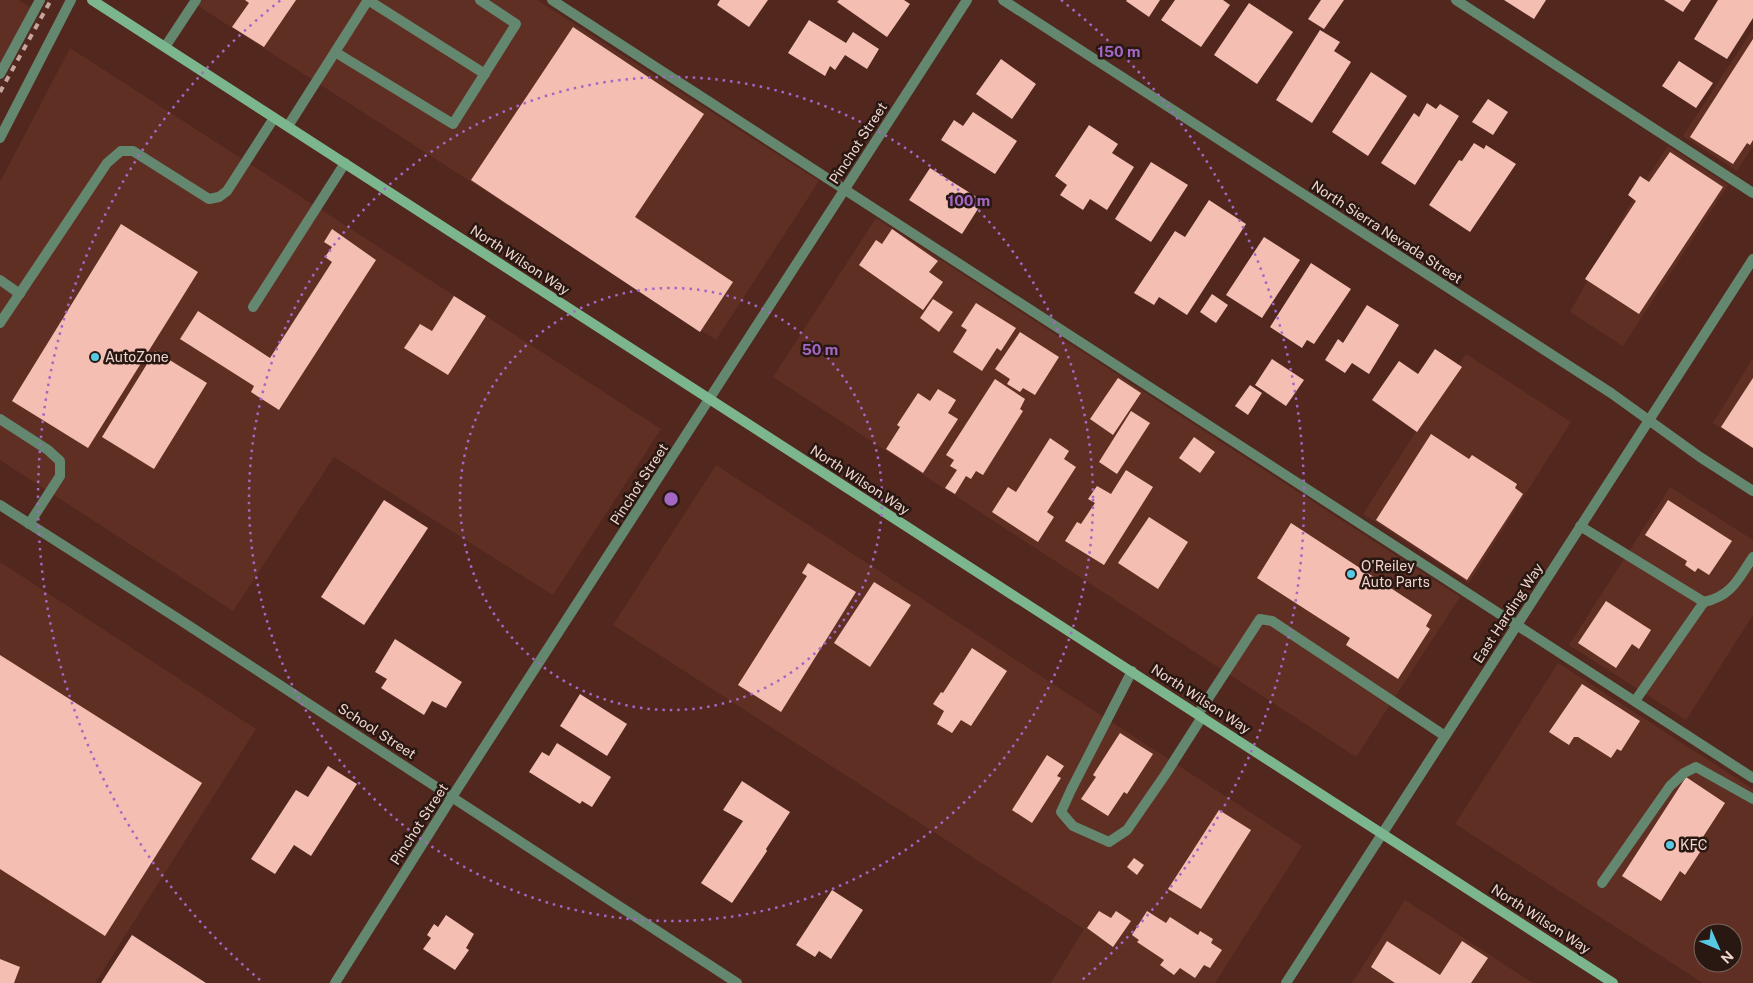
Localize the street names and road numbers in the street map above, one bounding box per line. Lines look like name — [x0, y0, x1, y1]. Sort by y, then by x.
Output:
street label: Pinchot Street — [826, 99, 890, 187]
street label: North Sierra Nevada Street — [1309, 177, 1465, 287]
street label: North Wilson Way — [467, 222, 573, 298]
street label: Pinchot Street — [607, 440, 671, 528]
street label: North Wilson Way — [807, 442, 913, 518]
street label: East Harding Way — [1470, 560, 1546, 666]
street label: North Wilson Way — [1148, 661, 1254, 737]
street label: School Street — [335, 700, 419, 762]
street label: Pinchot Street — [387, 780, 451, 868]
street label: North Wilson Way — [1488, 881, 1594, 957]

